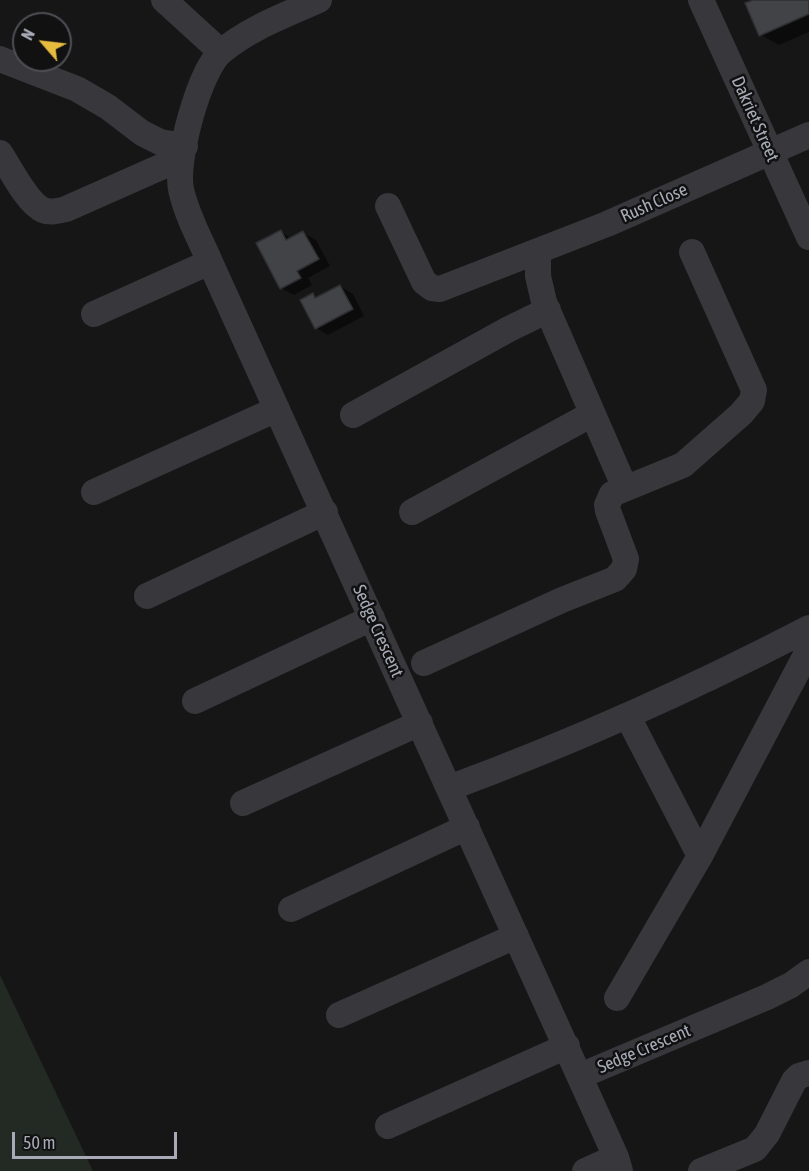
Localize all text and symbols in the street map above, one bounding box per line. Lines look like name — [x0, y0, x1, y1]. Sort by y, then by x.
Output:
north arrow — [12, 12, 72, 72]
text: N — [18, 26, 38, 43]
street label: Dakriet Street — [727, 73, 783, 165]
street label: Rush Close — [617, 179, 691, 227]
street label: Sedge Crescent — [348, 581, 408, 681]
street label: Sedge Crescent — [594, 1020, 694, 1078]
scale bar — [15, 1120, 180, 1158]
text: 50 m — [23, 1132, 55, 1153]

